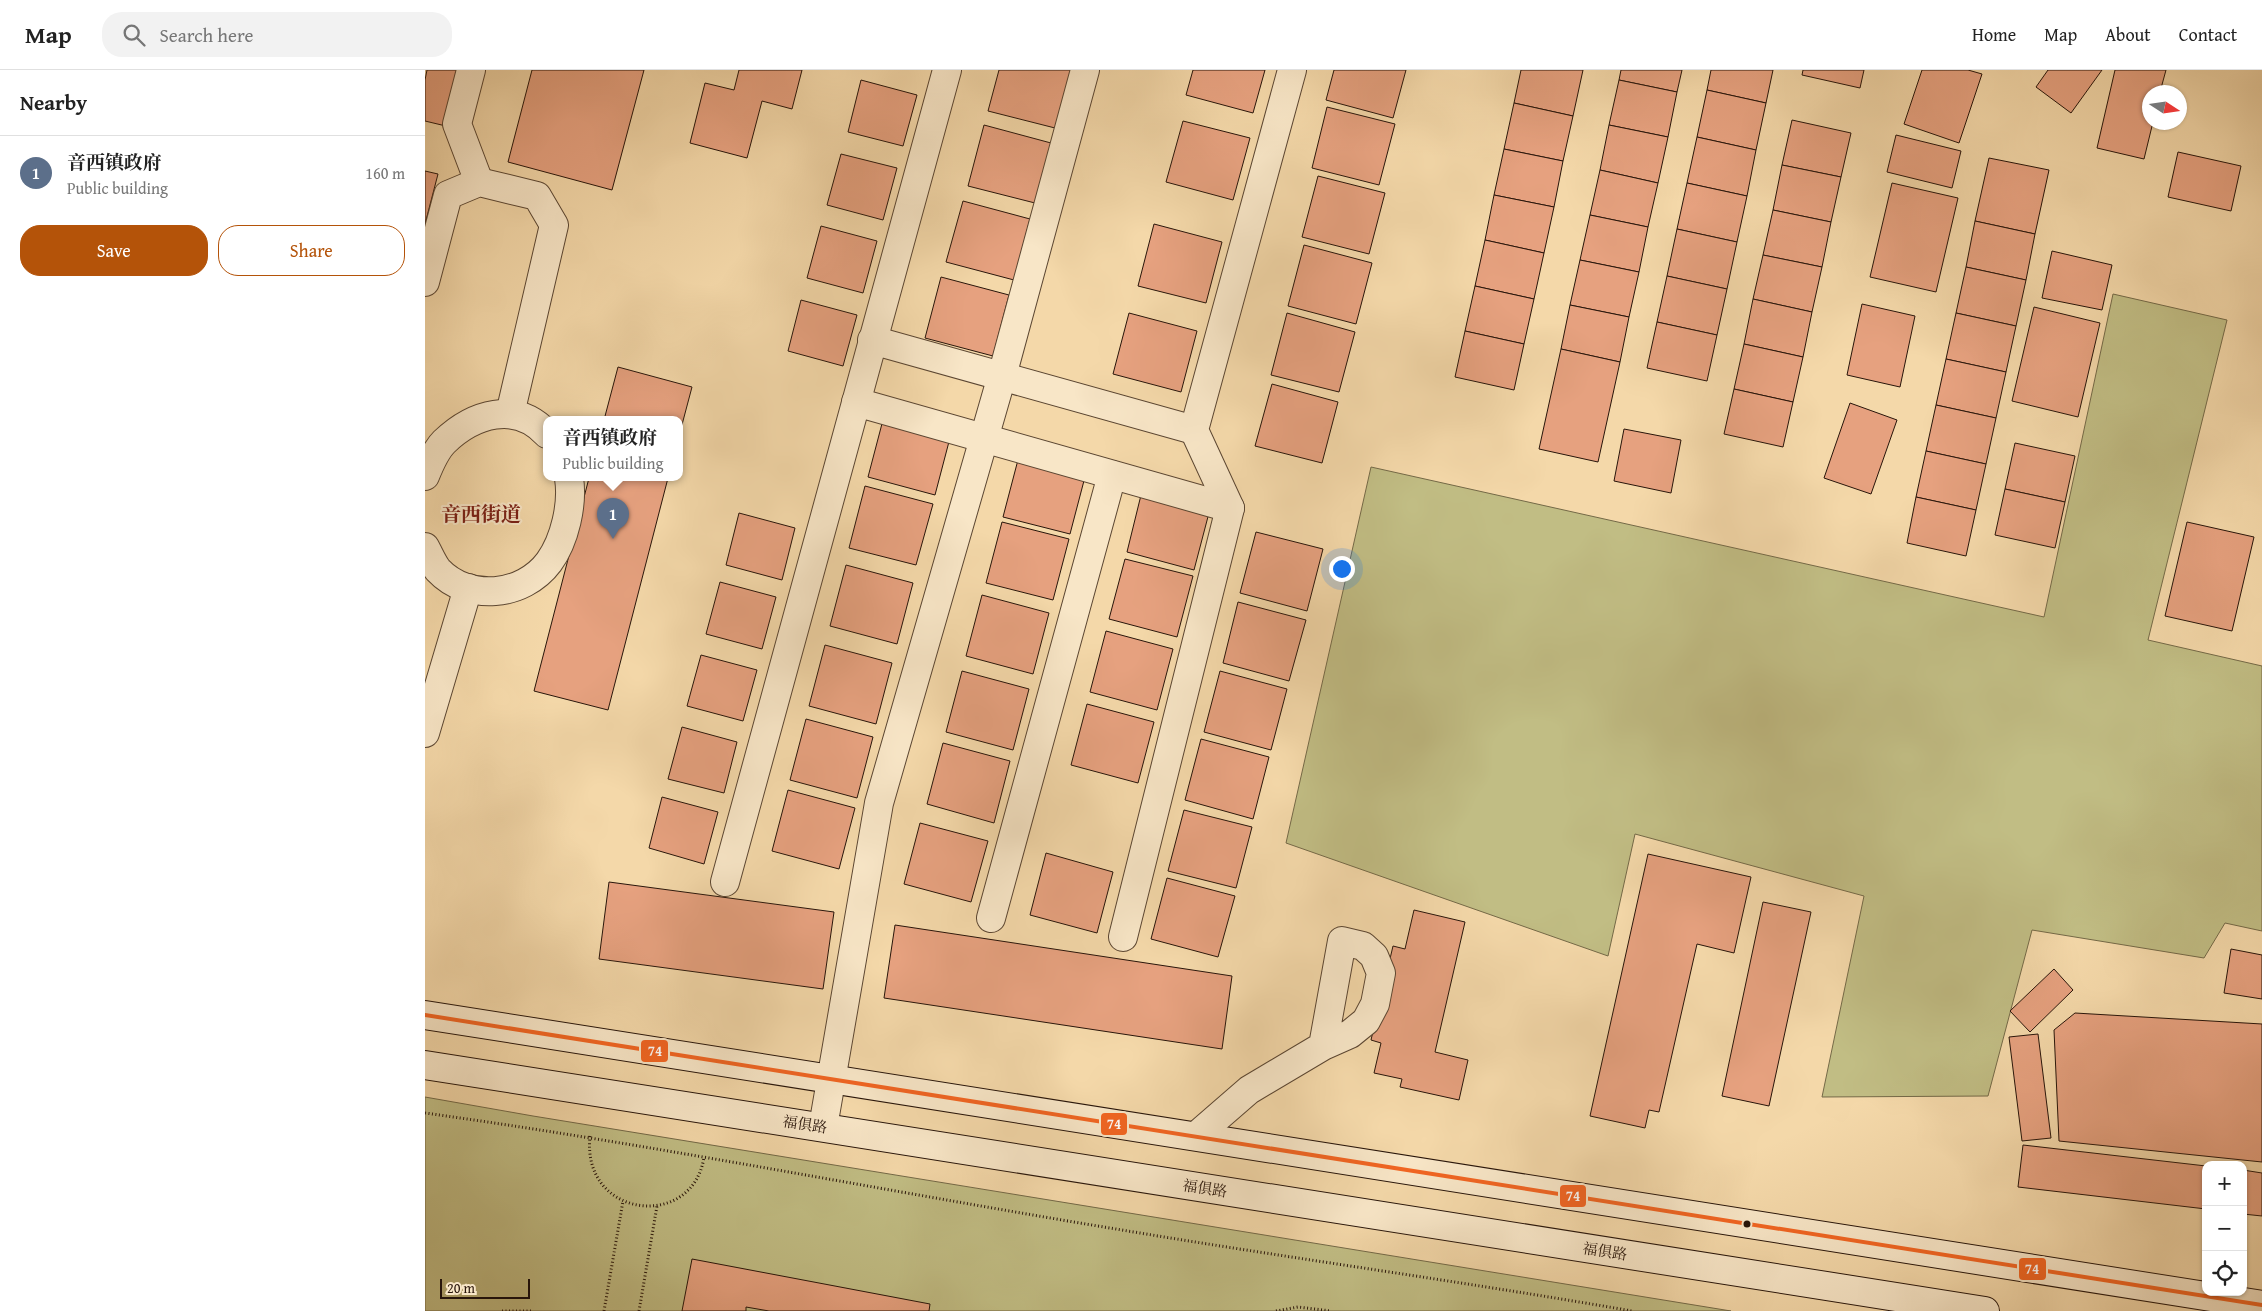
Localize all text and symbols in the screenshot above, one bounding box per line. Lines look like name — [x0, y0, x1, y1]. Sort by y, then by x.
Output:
search box — [102, 12, 452, 57]
text: Map — [25, 17, 72, 52]
icon: search — [120, 21, 148, 49]
text: Search here — [160, 21, 253, 49]
text: Home — [1972, 21, 2016, 48]
text: Map — [2044, 21, 2077, 48]
text: About — [2105, 21, 2151, 48]
text: Contact — [2179, 21, 2237, 48]
north arrow — [2142, 85, 2187, 130]
text: Nearby — [20, 87, 87, 118]
text: 音西镇政府 — [67, 148, 162, 176]
text: 1 — [32, 161, 40, 185]
text: 160 m — [365, 161, 405, 185]
text: Public building — [67, 176, 168, 200]
button: Save — [20, 225, 208, 276]
button: Share — [218, 225, 405, 276]
popup — [543, 416, 683, 481]
text: 音西镇政府 — [562, 423, 657, 451]
text: Public building — [562, 451, 664, 475]
pin: 1 — [597, 498, 629, 539]
district label: 音西街道 — [441, 499, 521, 528]
your location — [1329, 556, 1355, 582]
line badge: 74 — [640, 1039, 669, 1063]
text: 74 — [648, 1041, 662, 1061]
street label: 福俱路 — [781, 1110, 829, 1138]
line badge: 74 — [1100, 1112, 1128, 1136]
text: 74 — [1107, 1114, 1121, 1134]
map controls — [2202, 1161, 2247, 1296]
button: + — [2202, 1161, 2247, 1206]
street label: 福俱路 — [1181, 1174, 1229, 1202]
line badge: 74 — [1559, 1184, 1587, 1208]
text: 74 — [1566, 1186, 1580, 1206]
button: − — [2202, 1206, 2247, 1251]
unlabelled marker — [1742, 1219, 1752, 1229]
street label: 福俱路 — [1581, 1237, 1629, 1265]
button: locate — [2202, 1251, 2247, 1296]
line badge: 74 — [2018, 1257, 2047, 1281]
text: 74 — [2025, 1259, 2039, 1279]
scale bar — [440, 1276, 530, 1299]
text: 20 m — [447, 1278, 475, 1298]

